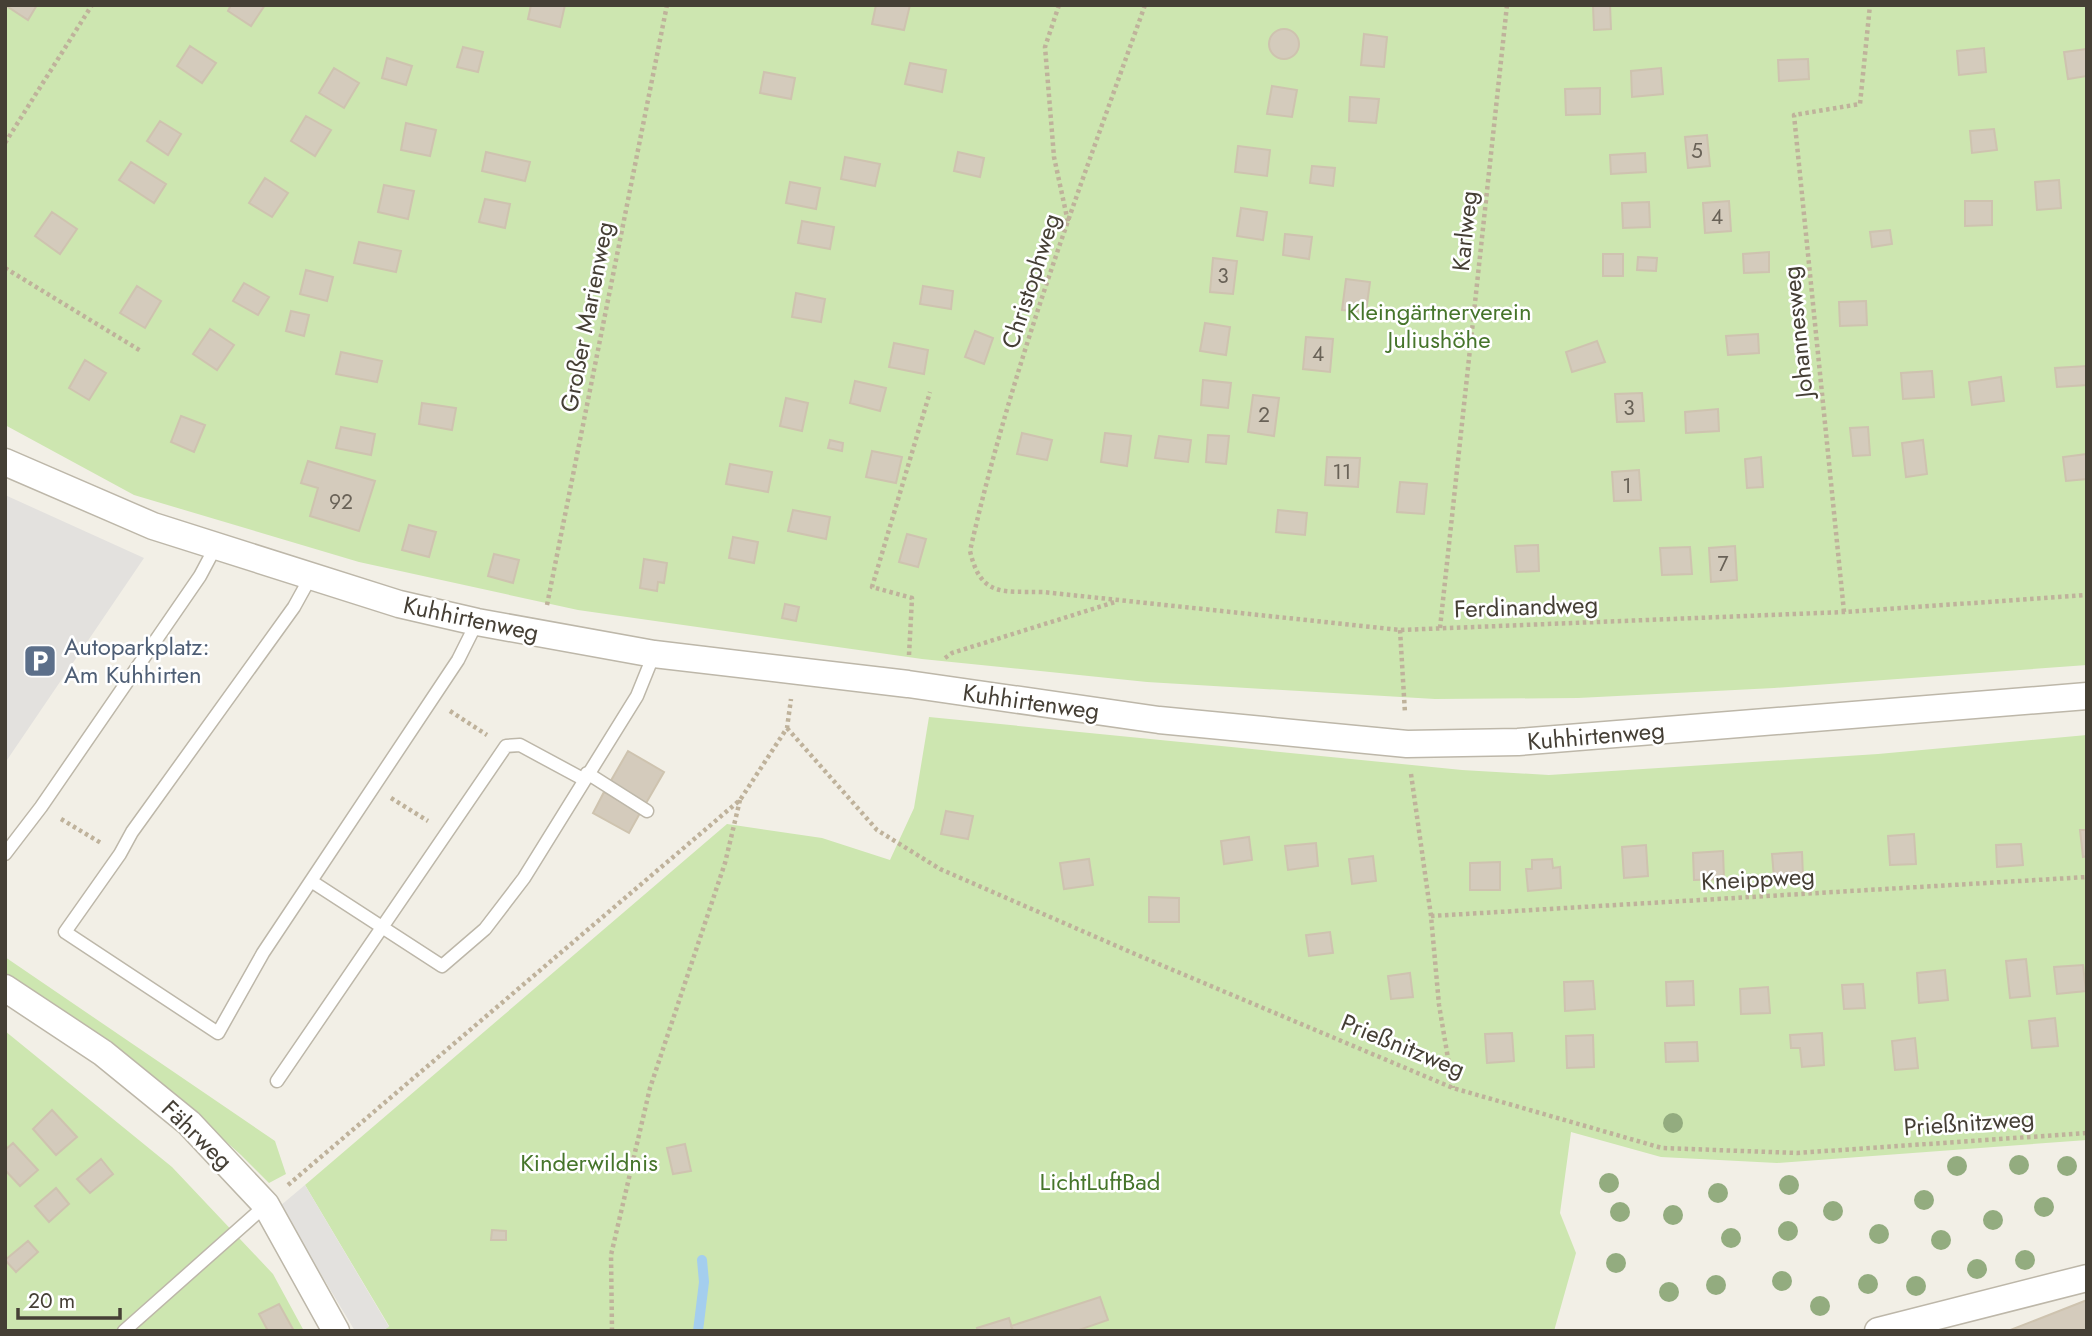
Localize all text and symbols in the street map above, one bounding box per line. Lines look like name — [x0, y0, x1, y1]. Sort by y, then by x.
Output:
house number: 5 — [1691, 136, 1703, 166]
street label: Karlweg — [1443, 189, 1486, 273]
house number: 4 — [1711, 202, 1723, 232]
street label: Christophweg — [992, 209, 1069, 353]
street label: Großer Marienweg — [551, 219, 622, 415]
house number: 3 — [1217, 261, 1229, 291]
street label: Johannesweg — [1773, 265, 1822, 403]
park label: Kleingärtnerverein Juliushöhe — [1346, 294, 1532, 357]
house number: 4 — [1312, 339, 1324, 369]
house number: 3 — [1623, 393, 1635, 423]
house number: 2 — [1258, 400, 1270, 430]
house number: 11 — [1333, 457, 1351, 487]
house number: 1 — [1622, 471, 1632, 501]
house number: 92 — [329, 487, 353, 517]
house number: 7 — [1717, 549, 1729, 579]
street label: Ferdinandweg — [1453, 586, 1599, 627]
street label: Kuhhirtenweg — [400, 587, 542, 650]
place label: Autoparkplatz: Am Kuhhirten — [64, 629, 210, 692]
parking icon: Autoparkplatz: Am Kuhhirten — [21, 642, 59, 680]
street label: Kuhhirtenweg — [960, 675, 1102, 728]
street label: Kuhhirtenweg — [1526, 712, 1666, 759]
street label: Kneippweg — [1700, 858, 1816, 899]
street label: Prießnitzweg — [1336, 1005, 1471, 1086]
street label: Fährweg — [154, 1092, 241, 1178]
street label: Prießnitzweg — [1902, 1100, 2036, 1145]
park label: Kinderwildnis — [520, 1145, 658, 1180]
park label: LichtLuftBad — [1039, 1164, 1161, 1199]
scale bar — [18, 1276, 119, 1320]
text: 20 m — [28, 1286, 75, 1316]

